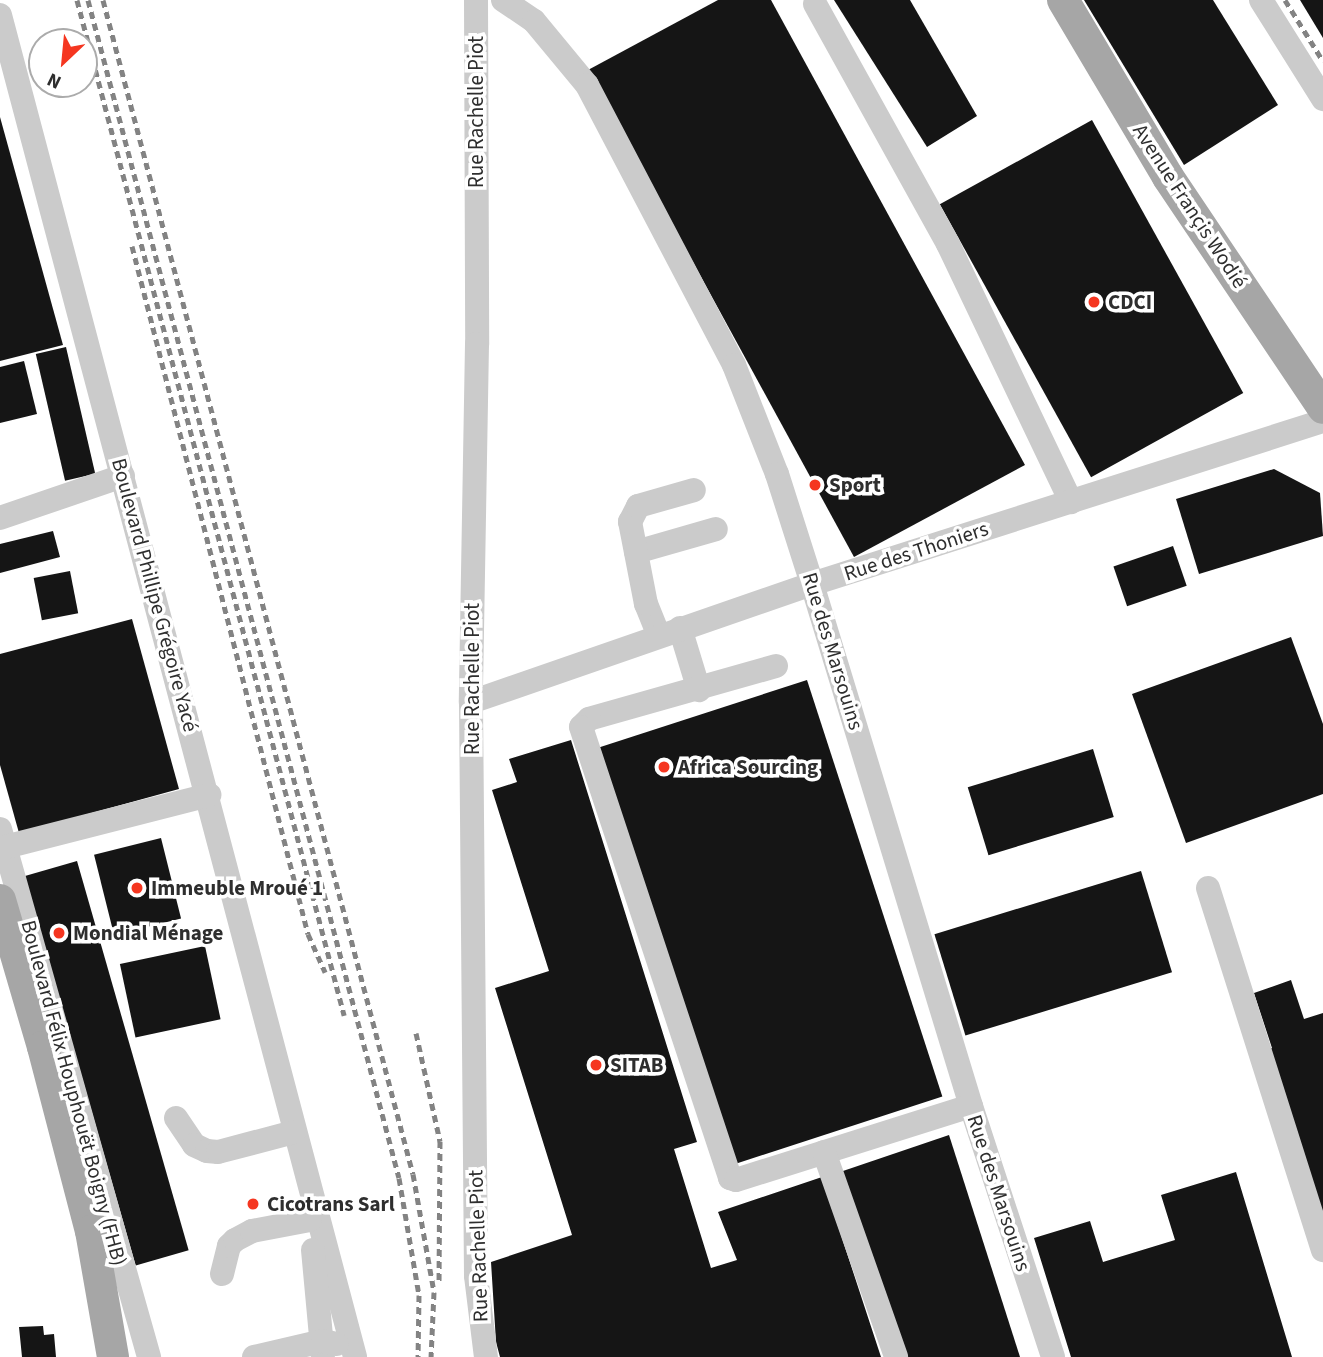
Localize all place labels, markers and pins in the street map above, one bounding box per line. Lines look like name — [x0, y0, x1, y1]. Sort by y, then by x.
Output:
place label: CDCI — [1108, 289, 1152, 315]
marker: CDCI — [1086, 294, 1102, 310]
place label: Sport — [829, 472, 881, 498]
marker: Sport — [807, 477, 823, 493]
place label: Africa Sourcing — [678, 754, 818, 780]
marker: Africa Sourcing — [656, 759, 672, 775]
place label: Immeuble Mroué 1 — [151, 875, 323, 901]
marker: Immeuble Mroué 1 — [129, 880, 145, 896]
place label: Mondial Ménage — [73, 920, 223, 946]
marker: Mondial Ménage — [51, 925, 67, 941]
place label: SITAB — [610, 1052, 664, 1078]
marker: SITAB — [588, 1057, 604, 1073]
place label: Cicotrans Sarl — [267, 1191, 395, 1217]
marker: Cicotrans Sarl — [245, 1196, 261, 1212]

